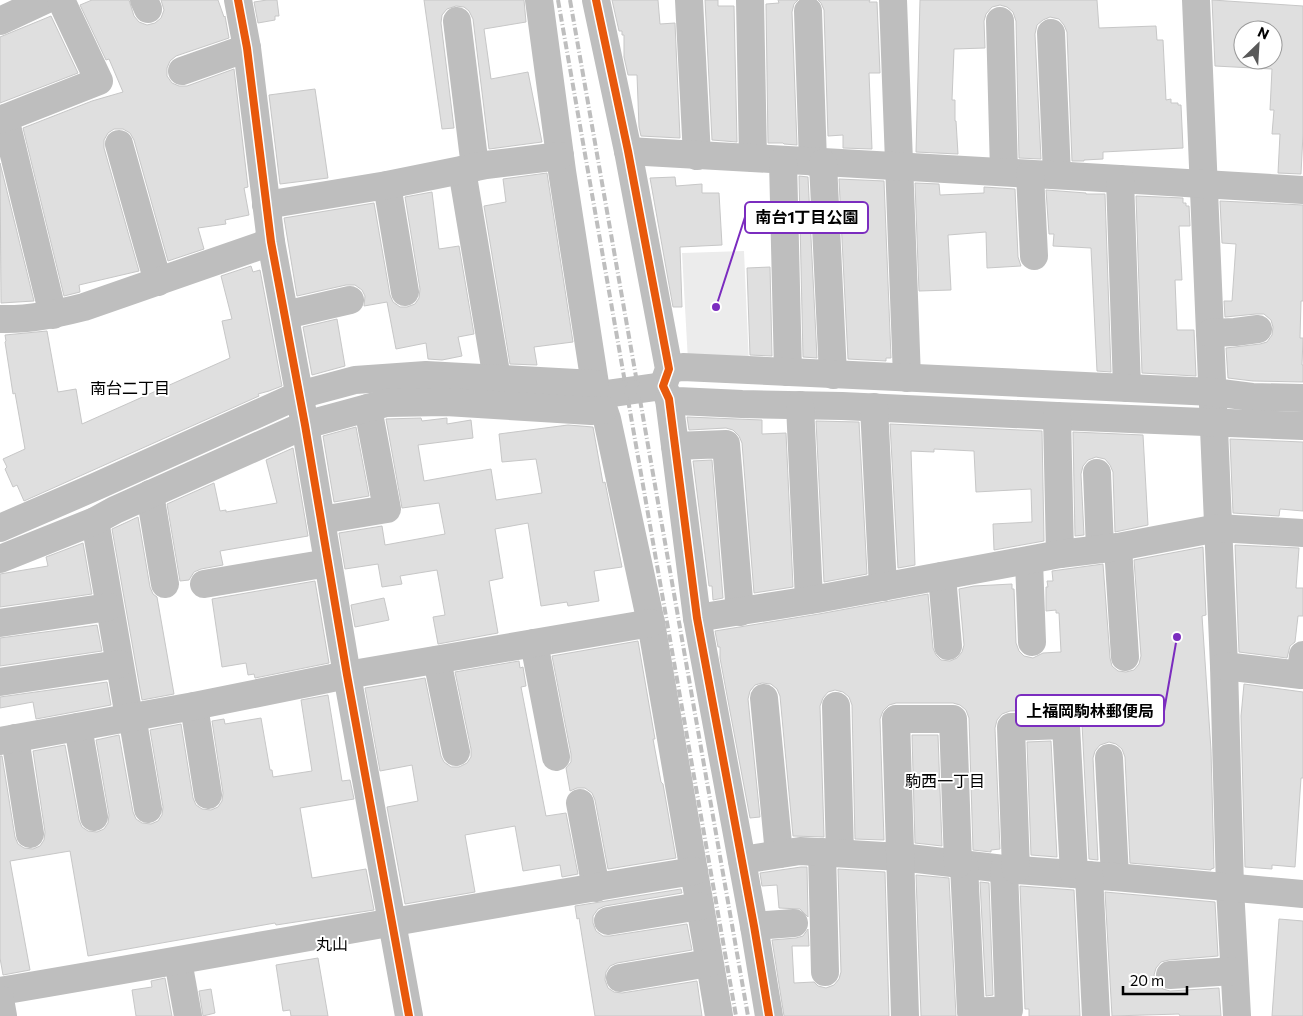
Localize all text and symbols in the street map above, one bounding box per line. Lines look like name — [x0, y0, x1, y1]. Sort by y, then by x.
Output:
north arrow — [1233, 20, 1283, 70]
text: N — [1255, 23, 1272, 43]
callout: 南台1丁目公園 — [745, 202, 868, 233]
text: 南台1丁目公園 — [755, 207, 859, 226]
district label: 南台二丁目 — [90, 378, 170, 397]
callout: 上福岡駒林郵便局 — [1016, 695, 1164, 726]
text: 上福岡駒林郵便局 — [1026, 701, 1154, 720]
district label: 駒西一丁目 — [905, 771, 985, 790]
district label: 丸山 — [316, 934, 348, 953]
scale bar — [1123, 964, 1187, 996]
text: 20 m — [1130, 971, 1164, 989]

